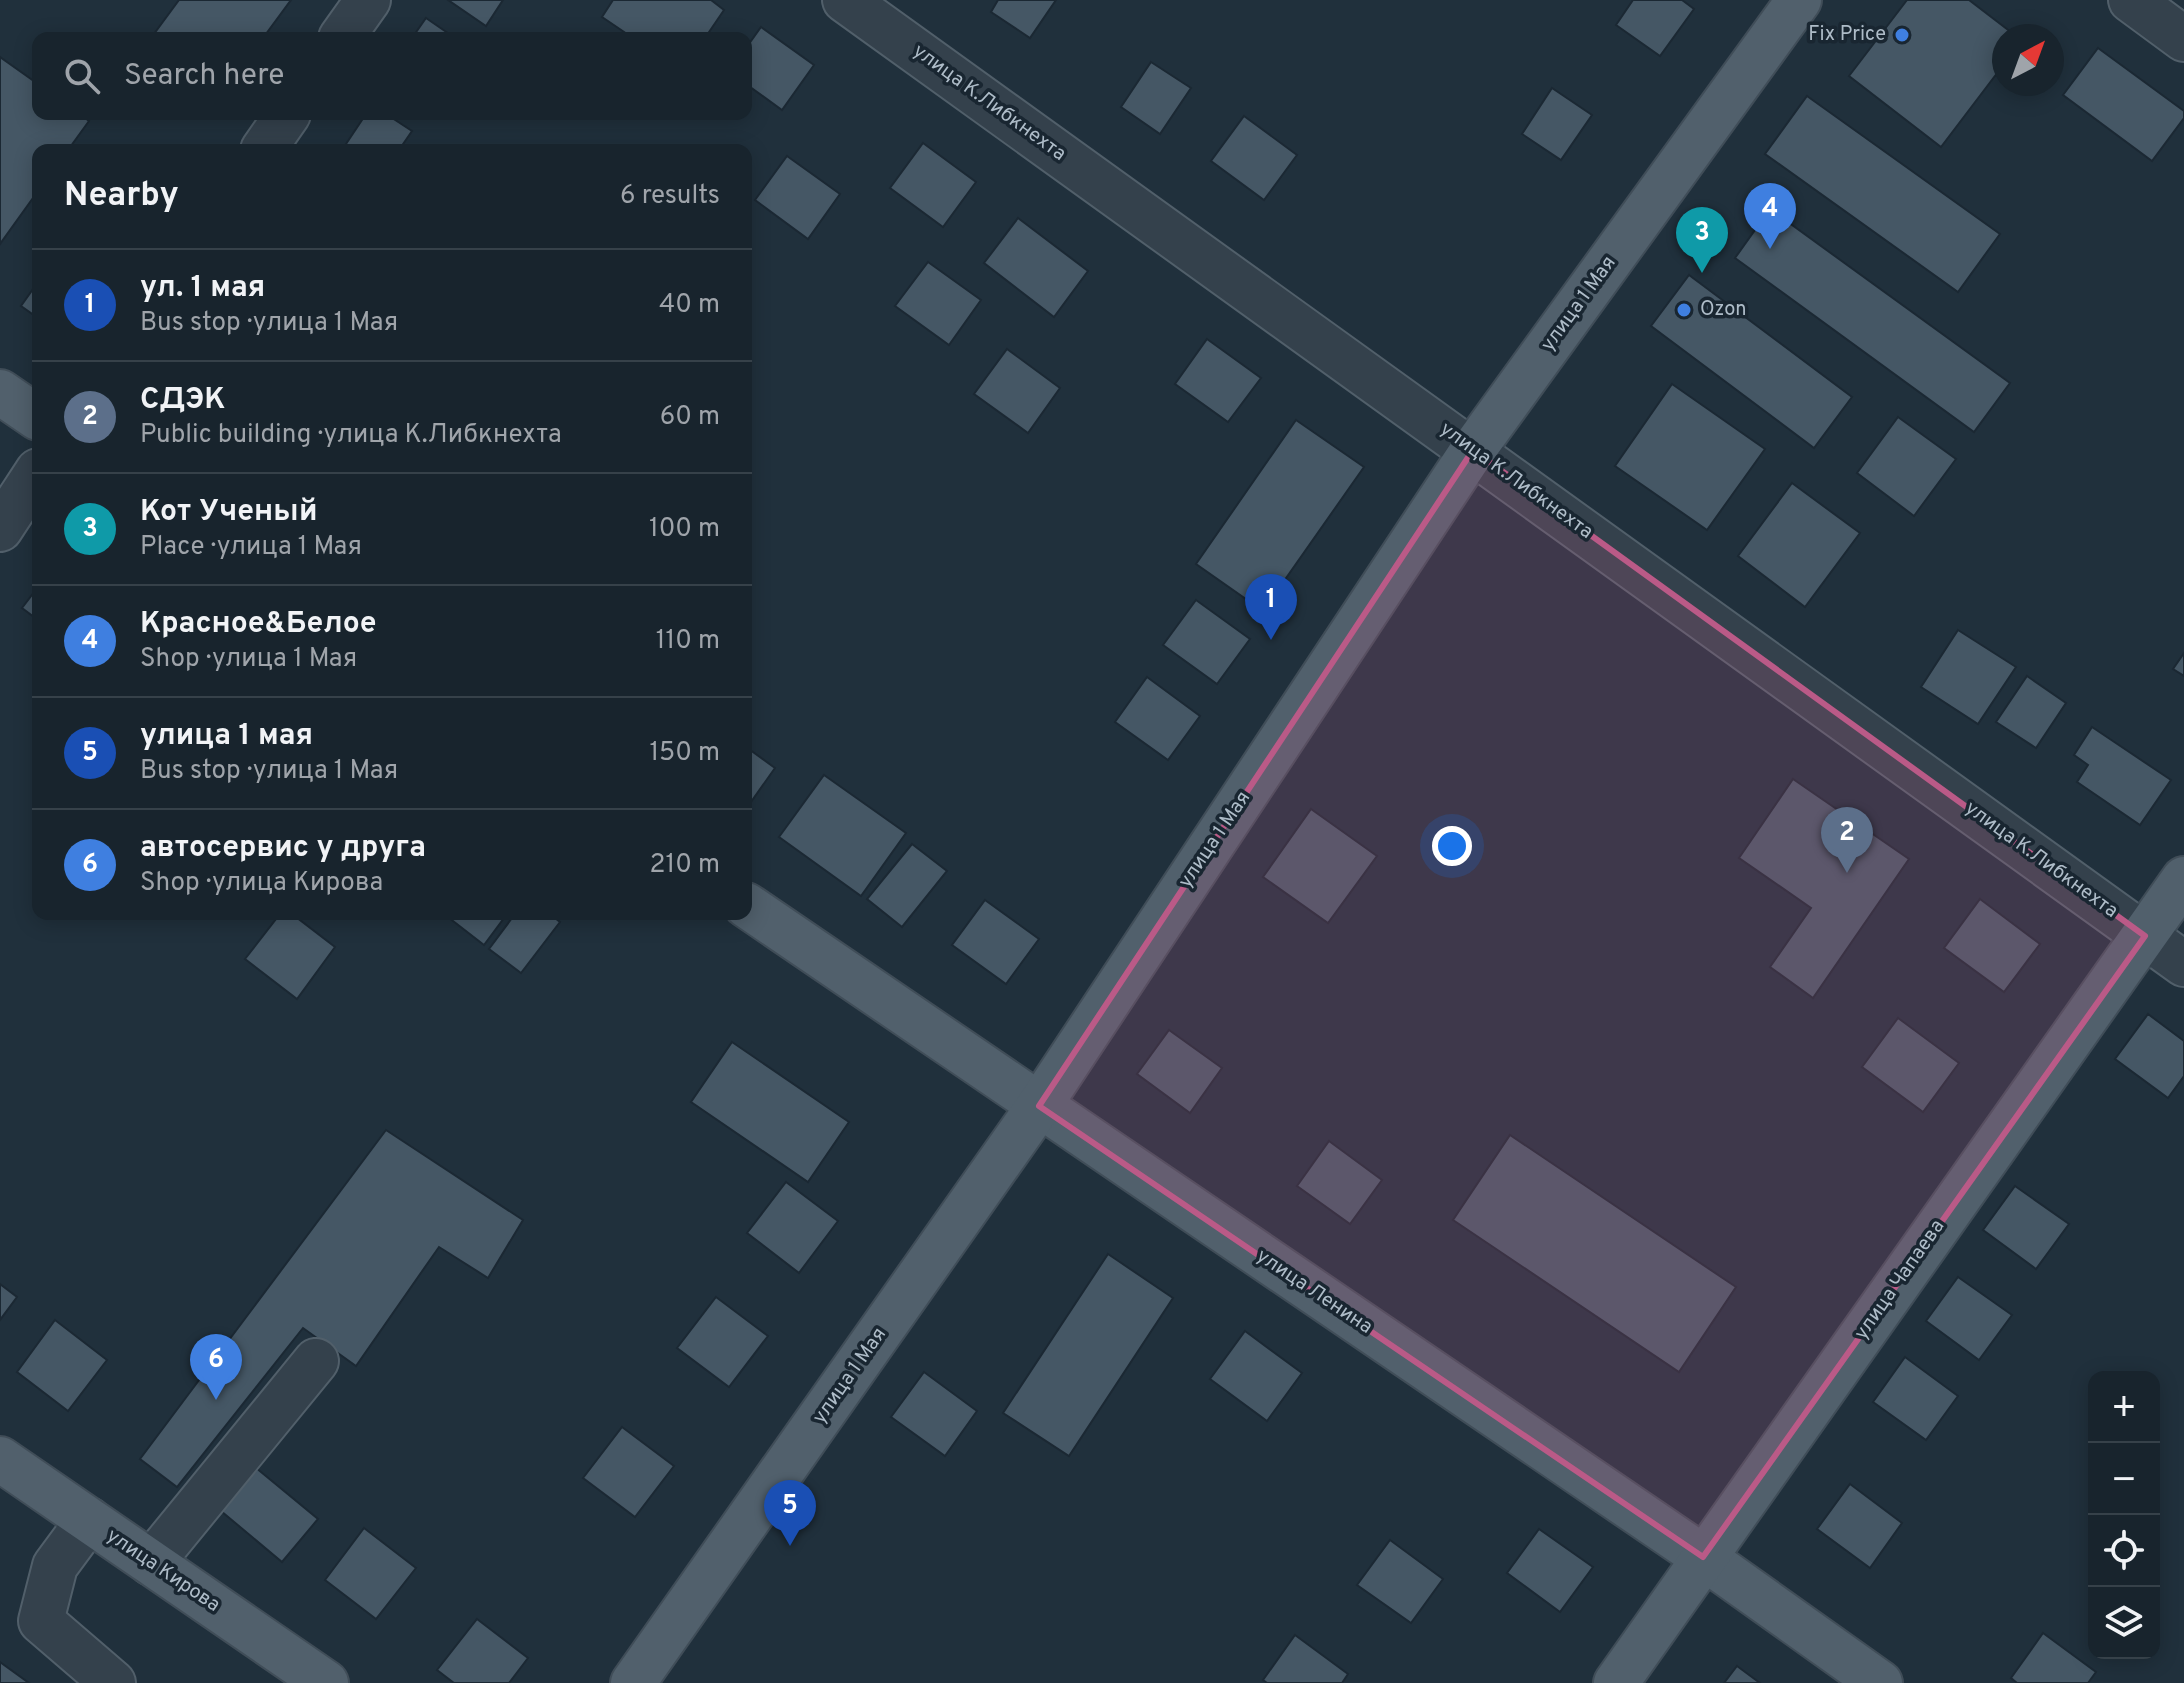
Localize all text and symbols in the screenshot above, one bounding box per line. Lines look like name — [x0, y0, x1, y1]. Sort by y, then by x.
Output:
place label: Fix Price — [1808, 22, 1886, 48]
north arrow — [1992, 24, 2064, 96]
marker: Fix Price — [1893, 26, 1911, 44]
search box — [32, 32, 752, 120]
street label: улица К.Либкнехта — [907, 39, 1071, 167]
icon: search — [60, 54, 104, 98]
text: Search here — [124, 58, 284, 95]
text: Nearby — [64, 175, 179, 218]
text: 6 results — [620, 180, 720, 213]
pin: 4 — [1744, 183, 1796, 249]
pin: 3 — [1676, 207, 1728, 273]
street label: улица 1 Мая — [1536, 251, 1622, 357]
text: ул. 1 мая — [140, 270, 265, 307]
text: 1 — [85, 289, 95, 322]
text: 40 m — [659, 289, 720, 322]
place label: Ozon — [1700, 297, 1746, 323]
marker: Ozon — [1675, 301, 1693, 319]
text: Bus stop · улица 1 Мая — [140, 307, 398, 340]
text: СДЭК — [140, 382, 226, 419]
text: 2 — [82, 401, 98, 434]
text: 60 m — [660, 401, 720, 434]
street label: улица К.Либкнехта — [1434, 417, 1598, 545]
text: Public building · улица К.Либкнехта — [140, 419, 562, 452]
text: Кот Ученый — [140, 494, 317, 531]
text: 3 — [82, 513, 98, 546]
text: 100 m — [649, 513, 720, 546]
text: Place · улица 1 Мая — [140, 531, 362, 564]
pin: 1 — [1245, 574, 1297, 640]
text: Красное&Белое — [140, 606, 377, 643]
text: 4 — [82, 625, 98, 658]
text: 110 m — [656, 625, 720, 658]
text: Shop · улица 1 Мая — [140, 643, 357, 676]
text: улица 1 мая — [140, 718, 313, 755]
text: 5 — [82, 737, 98, 770]
text: 150 m — [649, 737, 720, 770]
text: Bus stop · улица 1 Мая — [140, 755, 398, 788]
street label: улица 1 Мая — [1173, 786, 1257, 894]
street label: улица К.Либкнехта — [1959, 796, 2123, 924]
pin: 2 — [1821, 807, 1873, 873]
your location — [1432, 826, 1472, 866]
text: автосервис у друга — [140, 830, 426, 867]
text: 6 — [82, 849, 98, 882]
text: 210 m — [650, 849, 720, 882]
text: Shop · улица Кирова — [140, 867, 383, 900]
street label: улица Чапаева — [1849, 1215, 1951, 1345]
street label: улица Ленина — [1251, 1243, 1377, 1341]
street label: улица 1 Мая — [807, 1323, 893, 1429]
pin: 6 — [190, 1334, 242, 1400]
map controls — [2088, 1371, 2160, 1659]
button: + — [2088, 1371, 2160, 1443]
button: − — [2088, 1443, 2160, 1515]
pin: 5 — [764, 1480, 816, 1546]
button: locate — [2088, 1515, 2160, 1587]
street label: улица Кирова — [101, 1523, 225, 1619]
button: layers — [2088, 1587, 2160, 1659]

